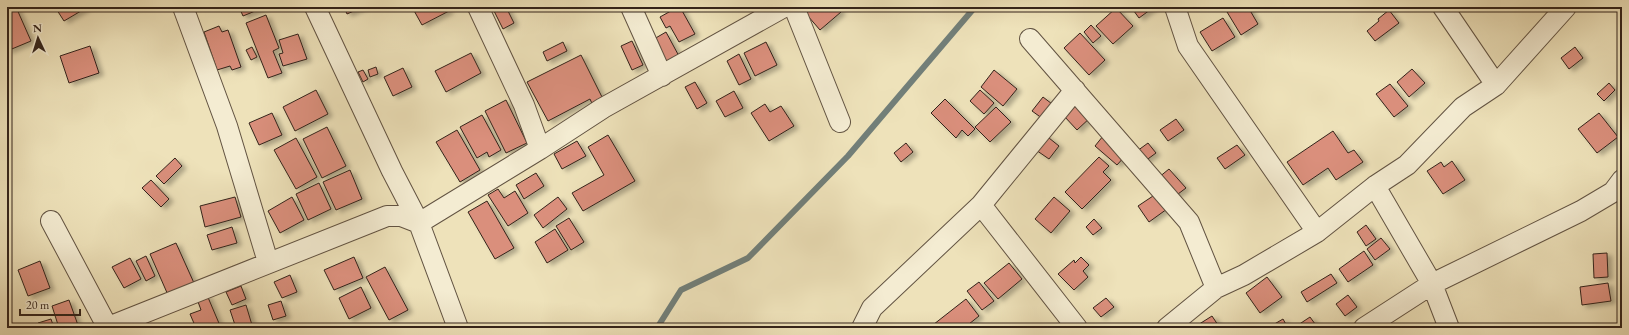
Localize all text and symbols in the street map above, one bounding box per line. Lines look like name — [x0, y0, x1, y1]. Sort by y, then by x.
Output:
north arrow — [18, 18, 58, 58]
text: N — [32, 21, 42, 35]
scale bar — [20, 291, 80, 317]
text: 20 m — [26, 297, 50, 313]

